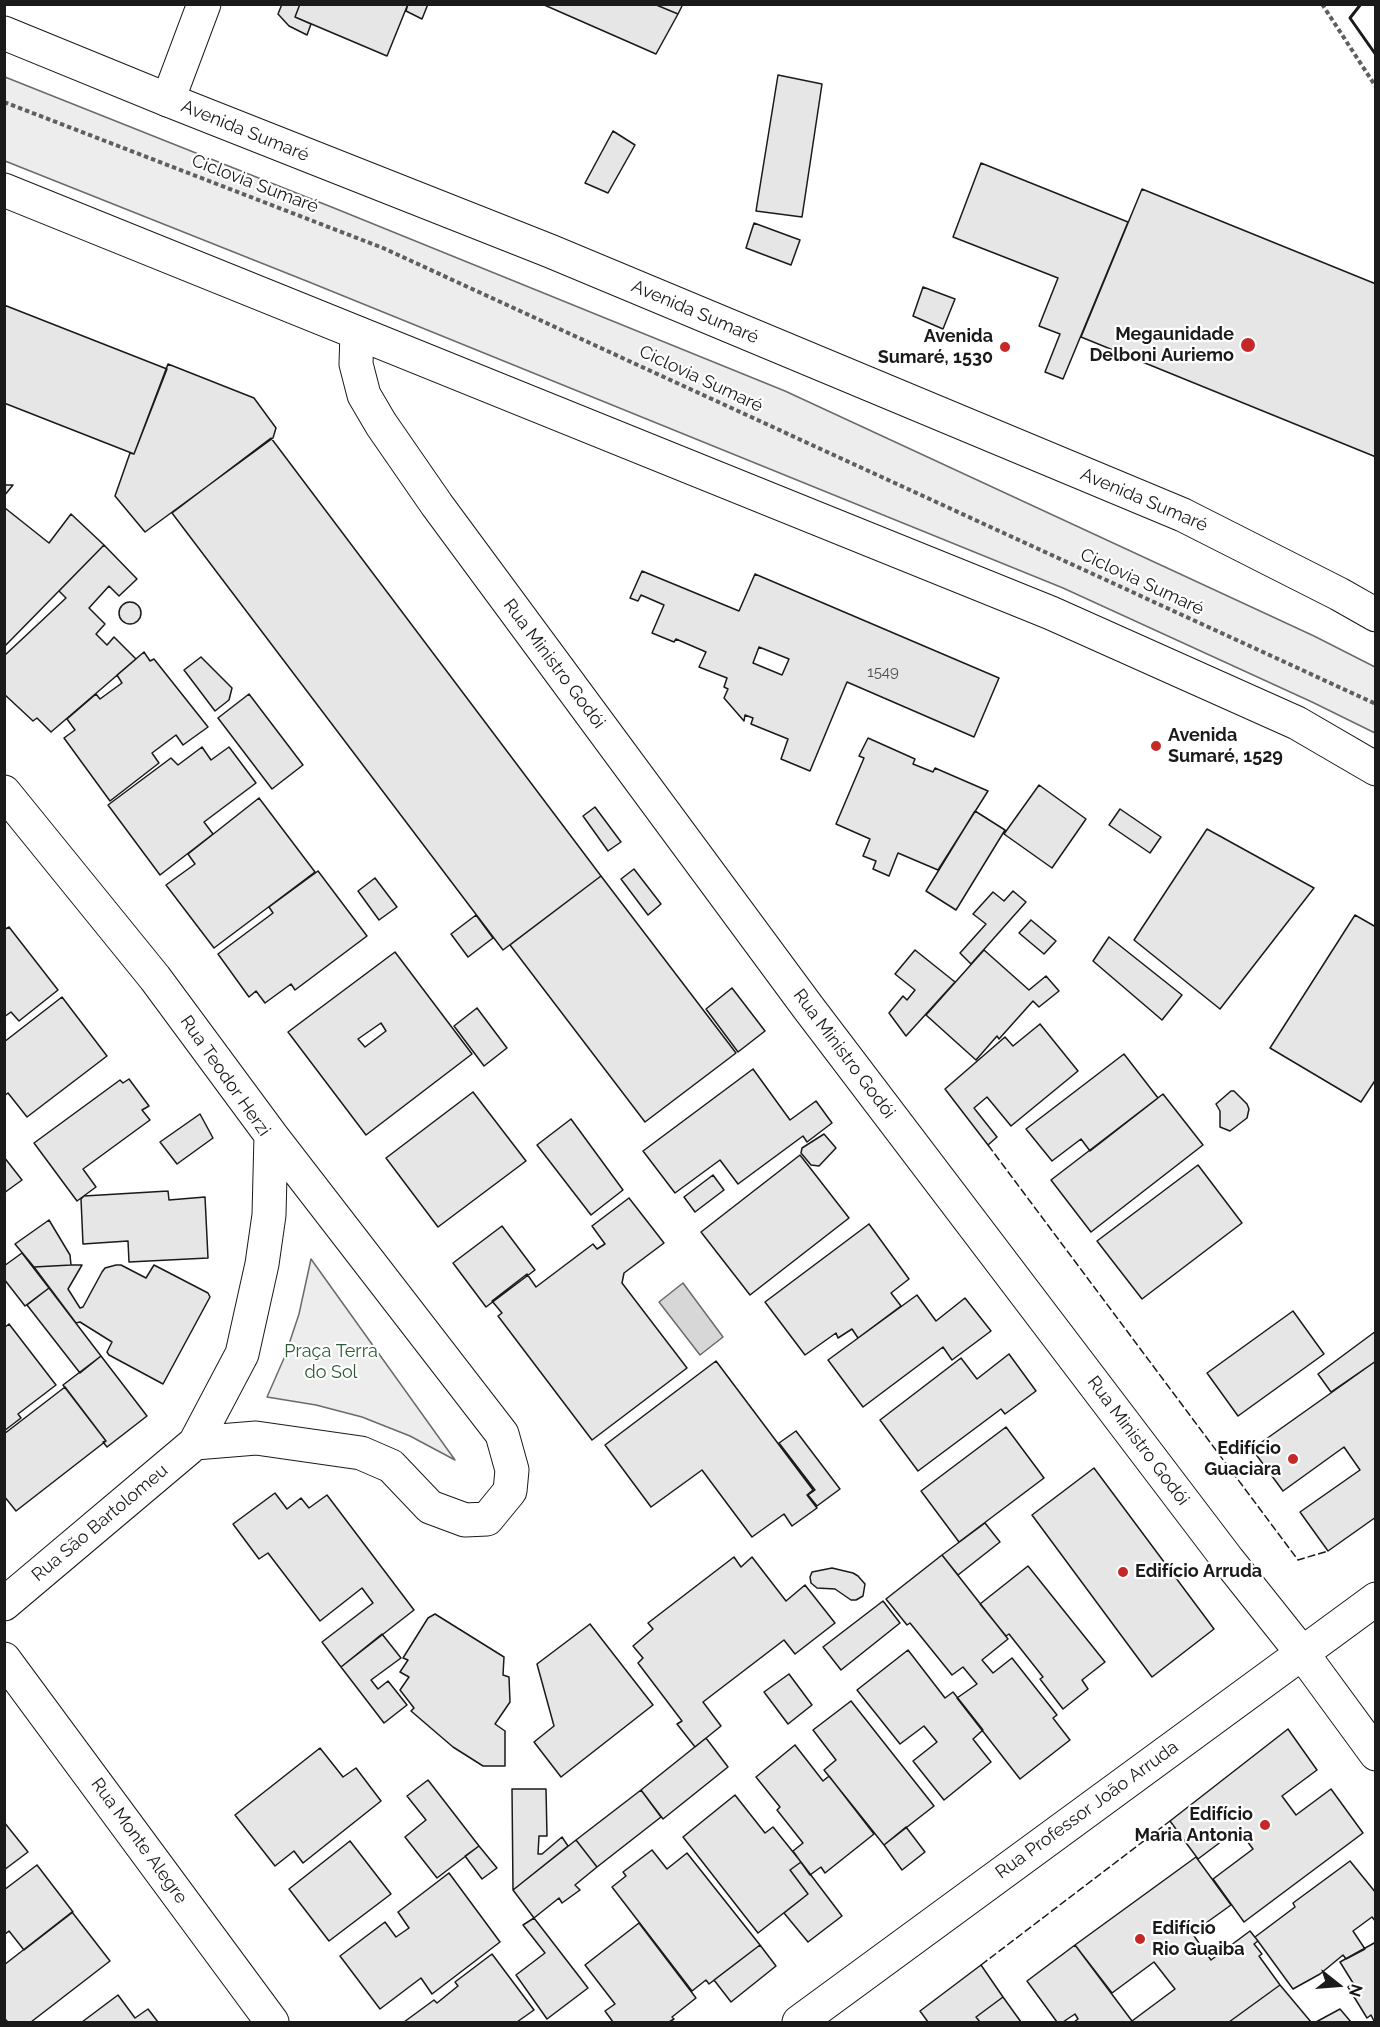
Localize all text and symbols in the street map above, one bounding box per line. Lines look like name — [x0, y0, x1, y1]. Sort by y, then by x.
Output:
street label: Avenida Sumaré — [178, 96, 312, 166]
street label: Ciclovia Sumaré — [189, 150, 321, 218]
street label: Avenida Sumaré — [628, 275, 762, 349]
place label: Megaunidade Delboni Auriemo — [1089, 324, 1234, 366]
place label: Avenida Sumaré, 1530 — [878, 326, 993, 368]
marker: Megaunidade Delboni Auriemo — [1239, 336, 1257, 354]
marker: Avenida Sumaré, 1530 — [998, 340, 1012, 354]
street label: Ciclovia Sumaré — [636, 341, 766, 417]
street label: Avenida Sumaré — [1077, 463, 1211, 537]
street label: Ciclovia Sumaré — [1077, 544, 1207, 620]
street label: Rua Ministro Godói — [498, 595, 610, 733]
house number: 1549 — [867, 663, 899, 681]
place label: Avenida Sumaré, 1529 — [1168, 725, 1283, 768]
marker: Avenida Sumaré, 1529 — [1149, 739, 1163, 753]
street label: Rua Ministro Godói — [788, 985, 900, 1123]
street label: Rua Teodor Herzi — [175, 1011, 275, 1141]
park label: Praça Terra do Sol — [284, 1341, 378, 1384]
street label: Rua Ministro Godói — [1082, 1372, 1194, 1510]
place label: Edifício Guaciara — [1204, 1438, 1281, 1480]
marker: Edifício Guaciara — [1286, 1452, 1300, 1466]
street label: Rua São Bartolomeu — [28, 1460, 172, 1586]
place label: Edifício Arruda — [1135, 1561, 1262, 1583]
marker: Edifício Arruda — [1116, 1565, 1130, 1579]
street label: Rua Professor João Arruda — [991, 1736, 1183, 1884]
street label: Rua Monte Alegre — [86, 1774, 192, 1908]
place label: Edifício Maria Antonia — [1135, 1804, 1253, 1846]
marker: Edifício Maria Antonia — [1258, 1818, 1272, 1832]
place label: Edifício Rio Guaiba — [1152, 1918, 1245, 1960]
marker: Edifício Rio Guaiba — [1133, 1932, 1147, 1946]
north arrow — [1308, 1955, 1368, 2015]
text: N — [1345, 1982, 1367, 1999]

